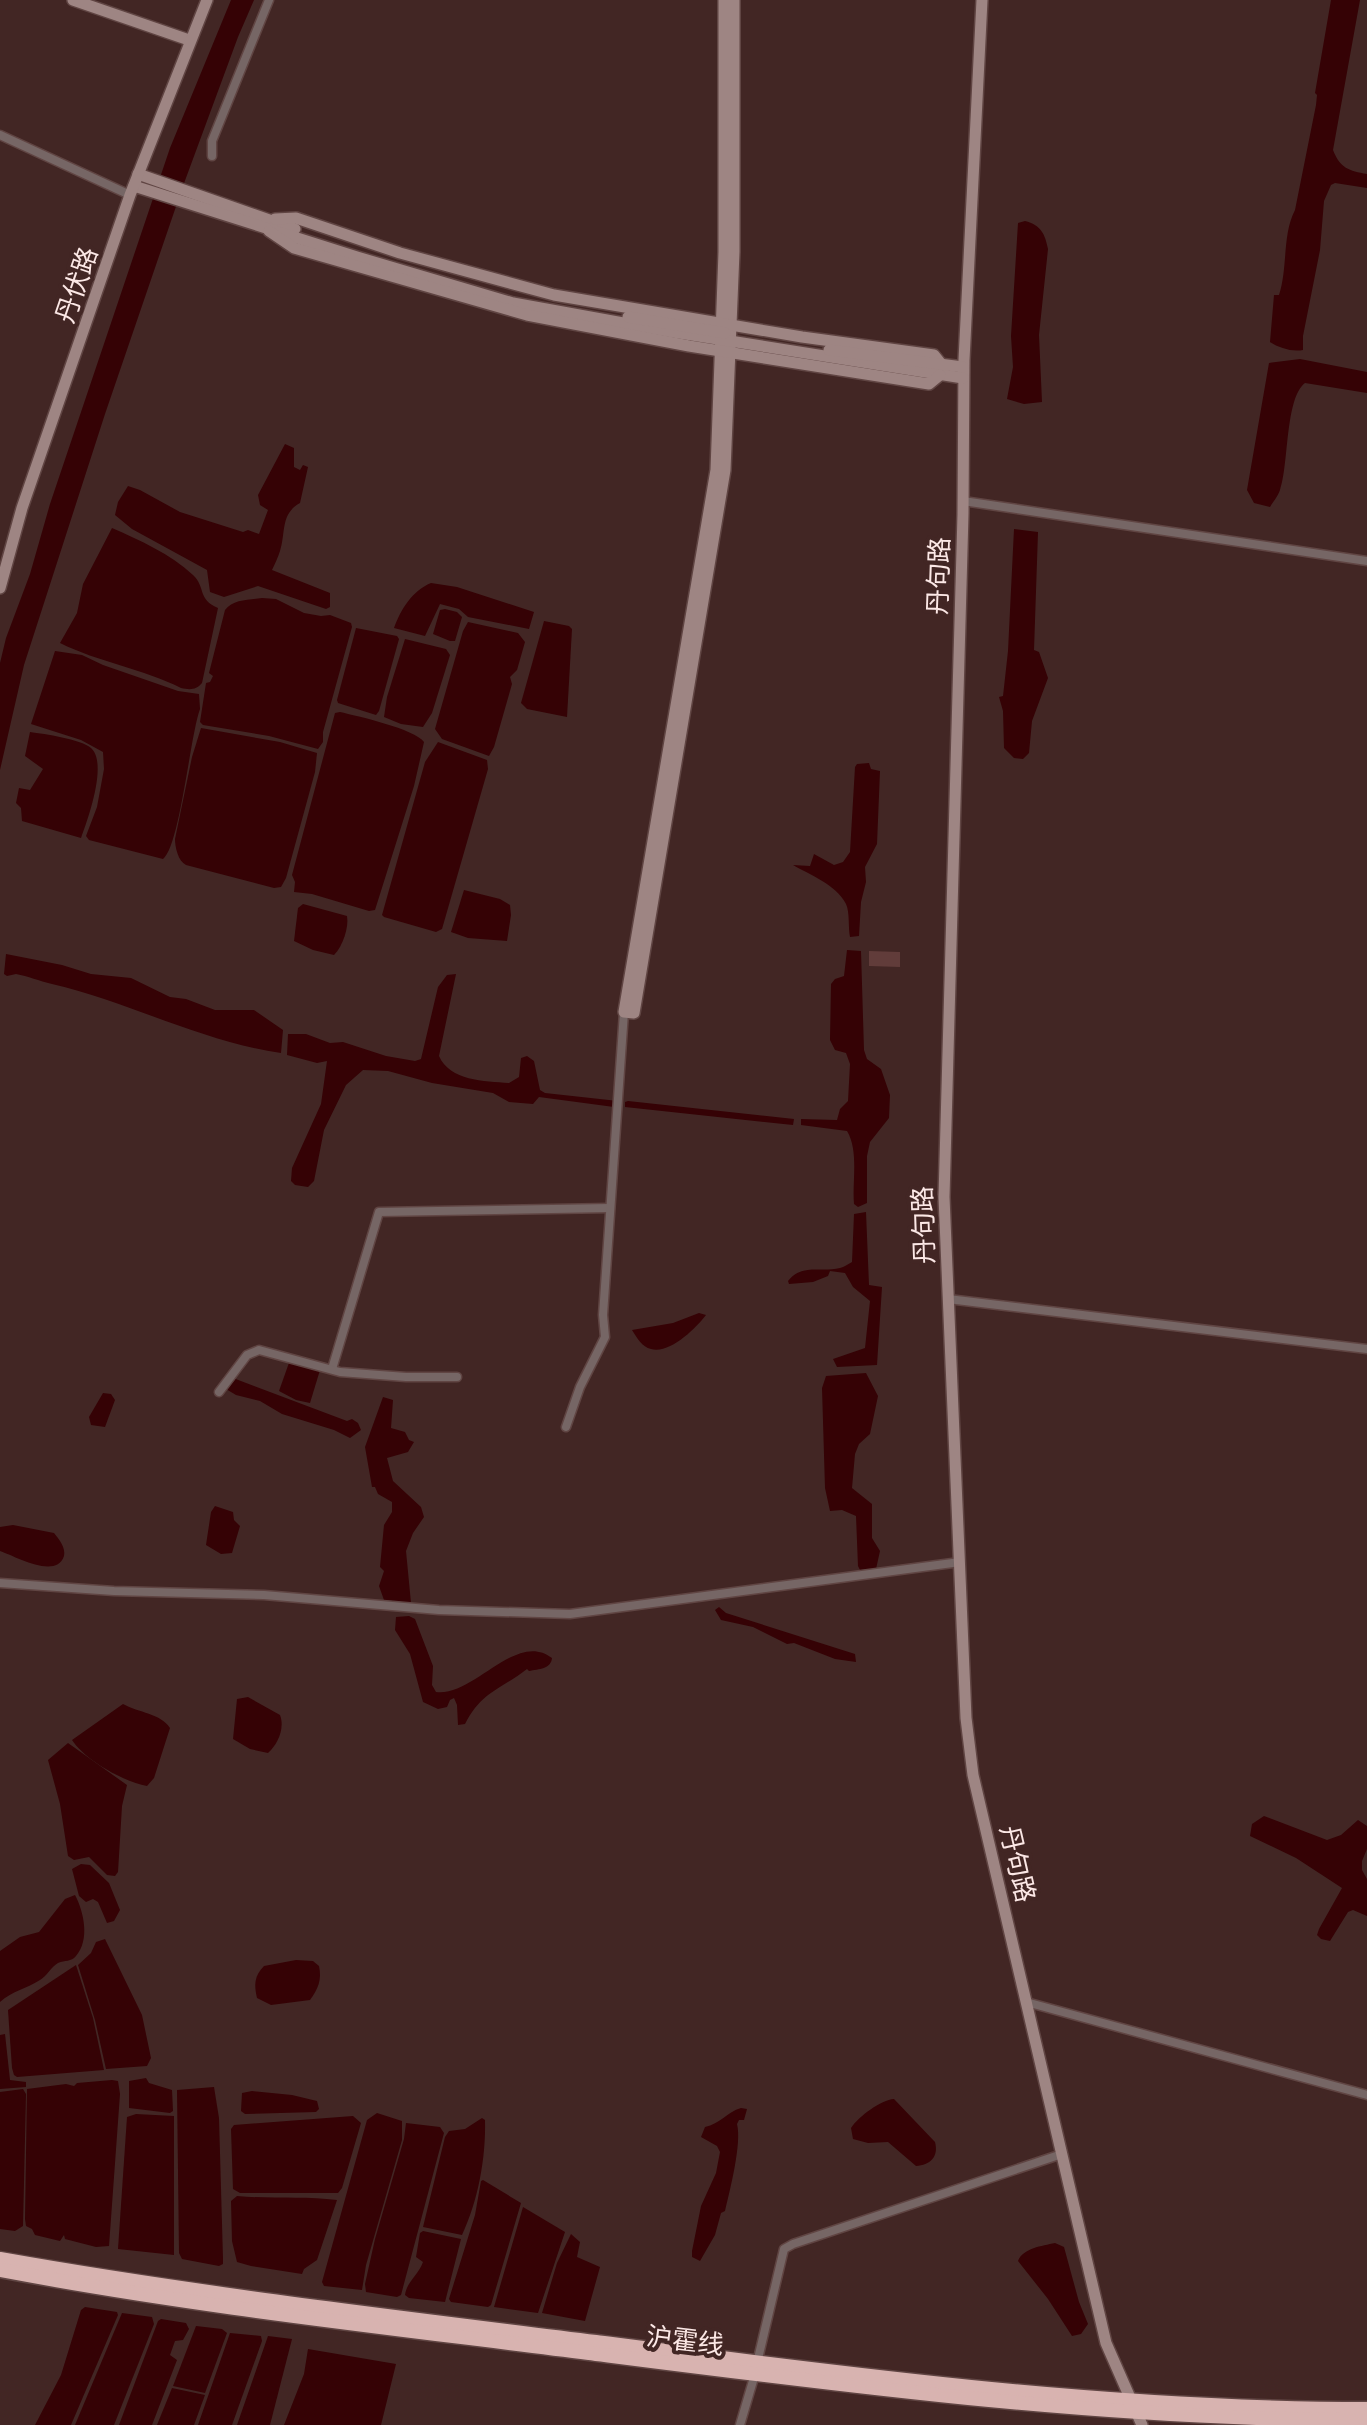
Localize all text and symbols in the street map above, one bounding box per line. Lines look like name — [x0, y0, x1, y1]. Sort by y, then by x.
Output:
street label: 丹伏路 — [50, 243, 104, 327]
street label: 丹句路 — [922, 536, 956, 616]
street label: 丹句路 — [907, 1185, 941, 1265]
street label: 丹句路 — [993, 1823, 1041, 1905]
street label: 沪霍线 — [644, 2321, 726, 2361]

